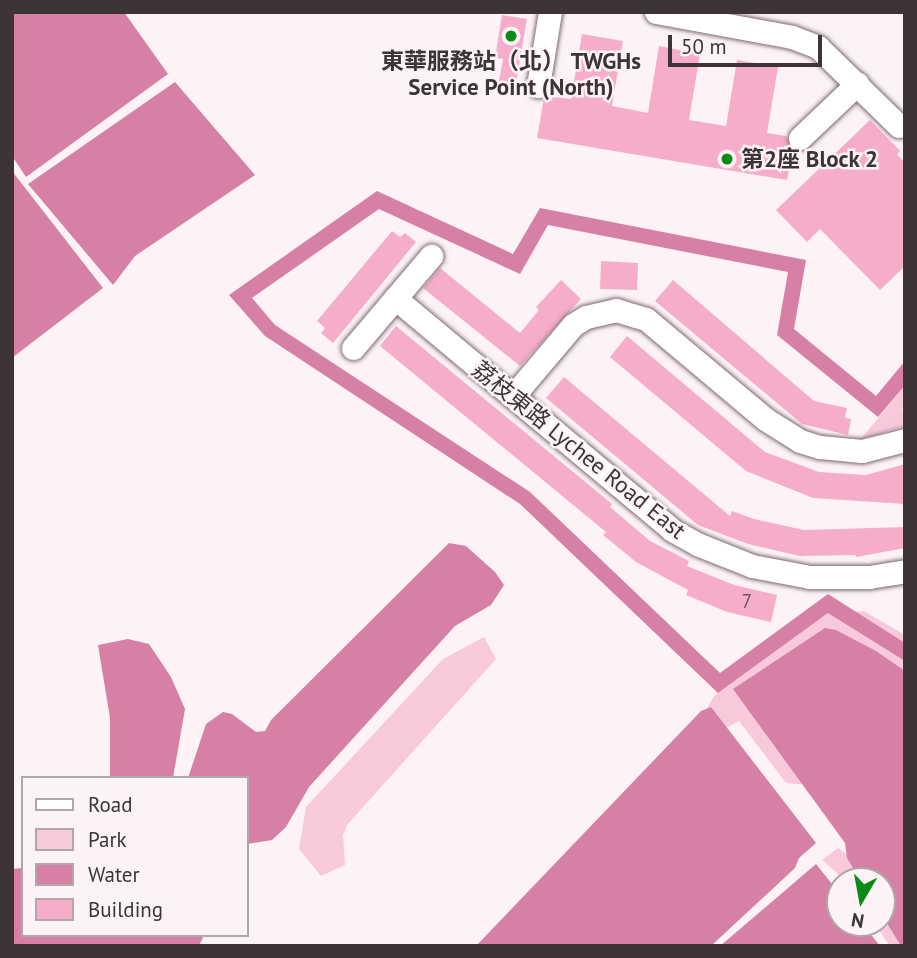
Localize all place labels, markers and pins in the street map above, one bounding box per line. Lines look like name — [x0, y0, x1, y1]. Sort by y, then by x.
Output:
marker: 東華服務站（北） TWGHs Service Point (North) — [503, 28, 519, 44]
place label: 東華服務站（北） TWGHs Service Point (North) — [381, 47, 641, 101]
place label: 第2座 Block 2 — [741, 145, 879, 173]
marker: 第2座 Block 2 — [719, 151, 735, 167]

